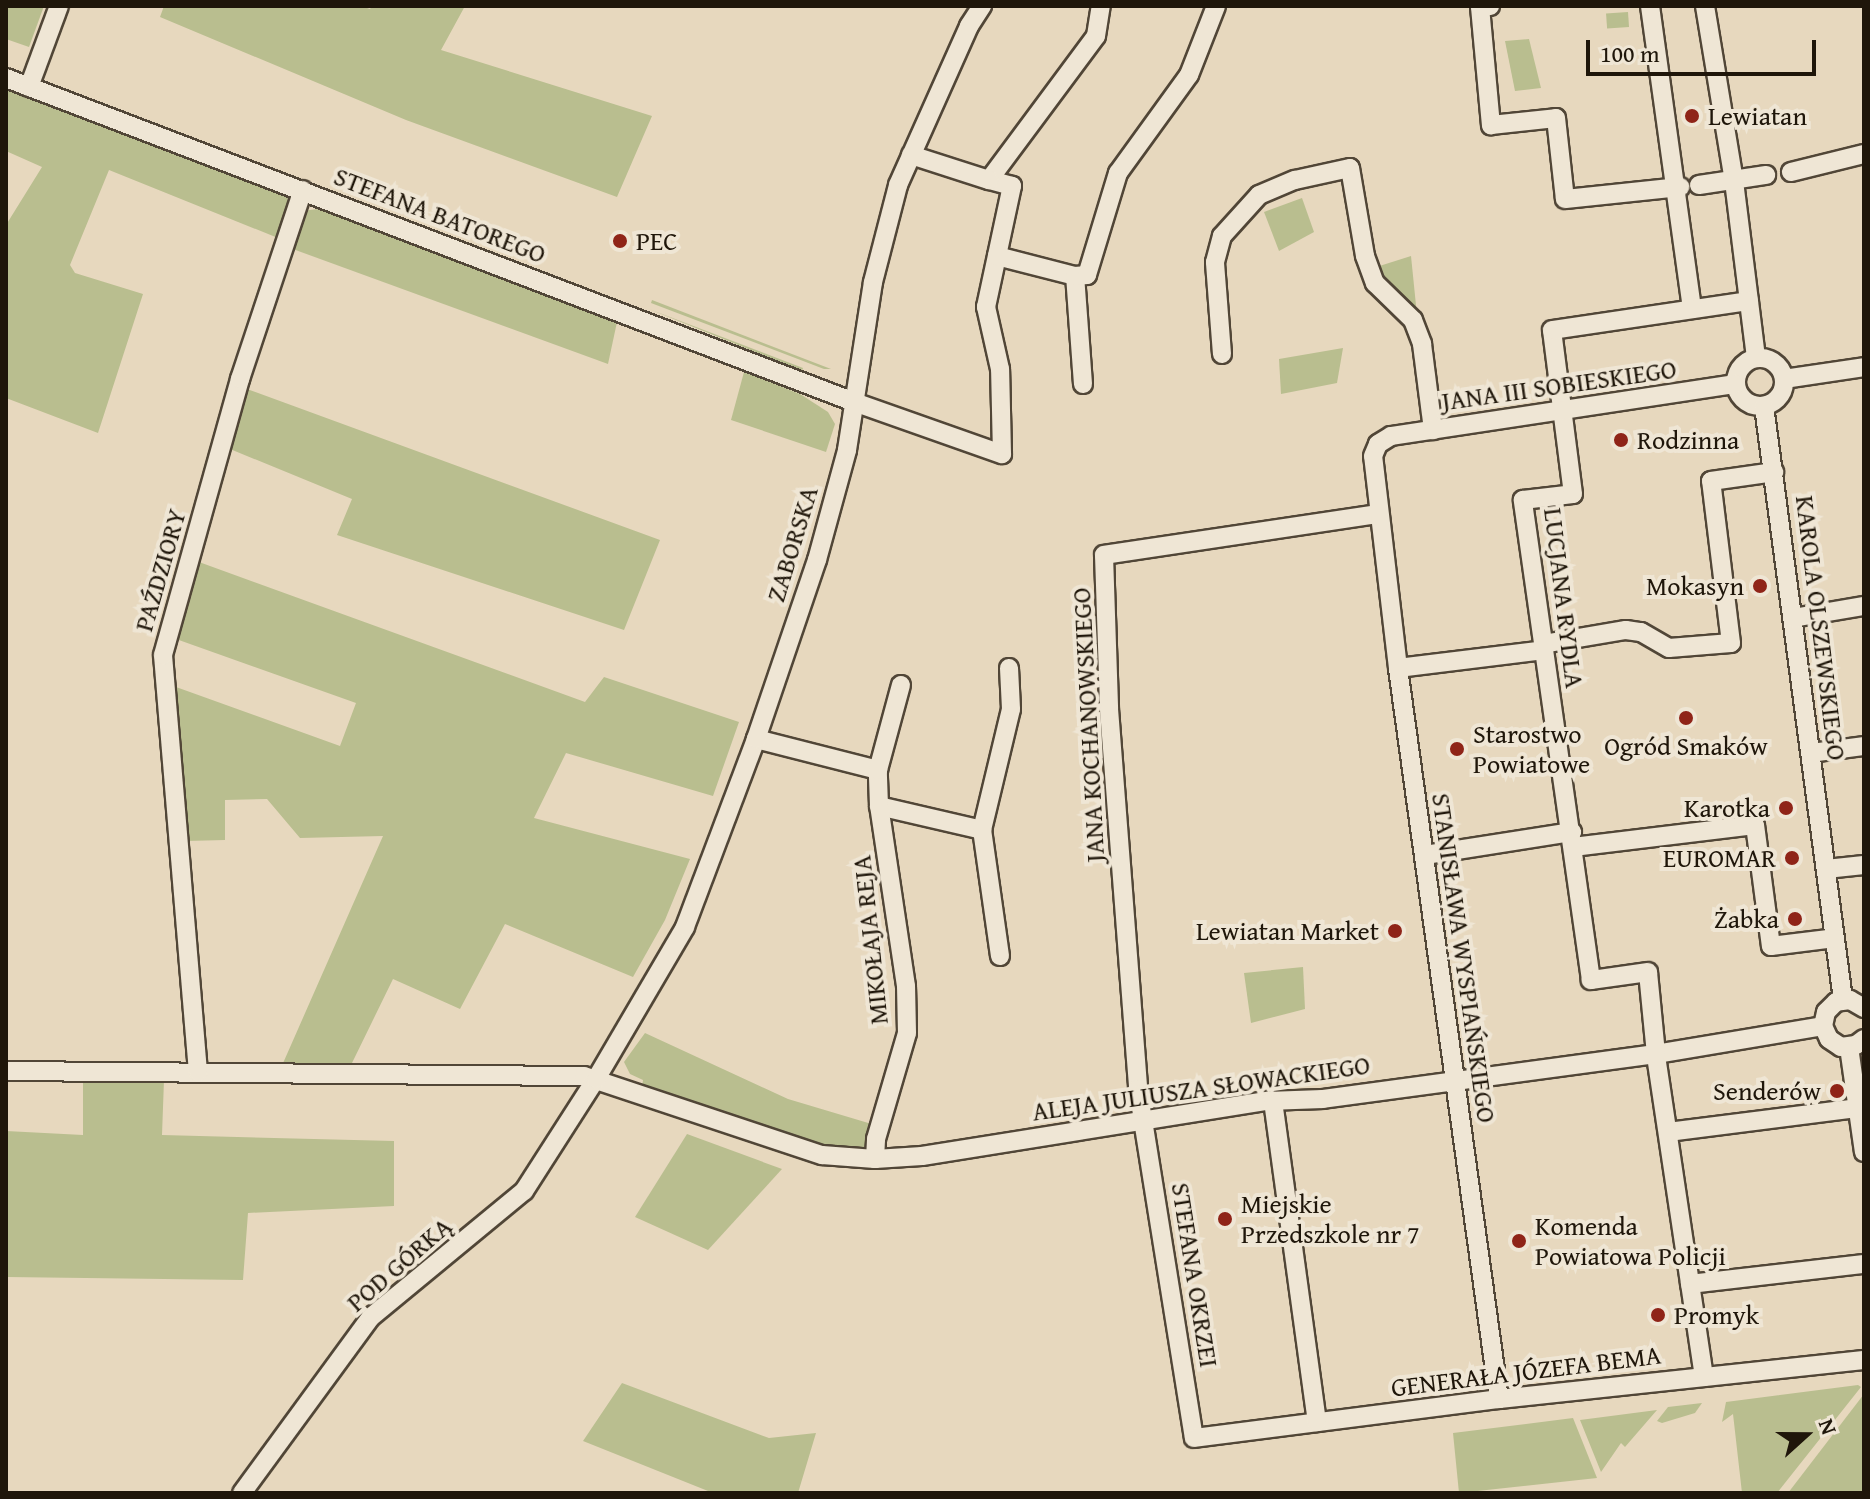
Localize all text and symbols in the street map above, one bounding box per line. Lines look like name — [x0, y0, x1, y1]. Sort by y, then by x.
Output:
scale bar — [1590, 24, 1820, 74]
text: 100 m — [1600, 36, 1660, 71]
place label: Lewiatan — [1708, 100, 1807, 132]
marker: Lewiatan — [1683, 107, 1701, 125]
street label: STEFANA BATOREGO — [330, 160, 550, 270]
place label: PEC — [636, 225, 677, 257]
marker: PEC — [611, 232, 629, 250]
street label: JANA III SOBIESKIEGO — [1440, 353, 1678, 417]
place label: Rodzinna — [1637, 424, 1739, 456]
marker: Rodzinna — [1612, 431, 1630, 449]
street label: ZABORSKA — [760, 483, 824, 605]
street label: KAROLA OLSZEWSKIEGO — [1789, 494, 1853, 762]
street label: PAŹDZIORY — [128, 505, 192, 635]
street label: LUCJANA RYDLA — [1537, 506, 1591, 690]
place label: Mokasyn — [1646, 570, 1744, 602]
marker: Mokasyn — [1751, 577, 1769, 595]
street label: JANA KOCHANOWSKIEGO — [1065, 587, 1111, 863]
marker: Ogród Smaków — [1677, 709, 1695, 727]
place label: Starostwo Powiatowe — [1473, 718, 1590, 780]
place label: Ogród Smaków — [1604, 730, 1768, 762]
marker: Starostwo Powiatowe — [1448, 740, 1466, 758]
street label: STANISŁAWA WYSPIAŃSKIEGO — [1425, 791, 1503, 1125]
place label: Karotka — [1684, 792, 1770, 824]
marker: Karotka — [1777, 799, 1795, 817]
place label: EUROMAR — [1663, 842, 1776, 874]
marker: EUROMAR — [1783, 849, 1801, 867]
street label: MIKOŁAJA REJA — [846, 854, 894, 1026]
place label: Żabka — [1714, 903, 1779, 935]
marker: Żabka — [1786, 910, 1804, 928]
place label: Lewiatan Market — [1196, 915, 1379, 947]
marker: Lewiatan Market — [1386, 922, 1404, 940]
street label: ALEJA JULIUSZA SŁOWACKIEGO — [1030, 1049, 1372, 1127]
place label: Senderów — [1713, 1075, 1821, 1107]
marker: Senderów — [1828, 1082, 1846, 1100]
street label: STEFANA OKRZEI — [1165, 1180, 1225, 1370]
place label: Miejskie Przedszkole nr 7 — [1241, 1188, 1420, 1250]
street label: POD GÓRKĄ — [340, 1210, 458, 1318]
marker: Miejskie Przedszkole nr 7 — [1216, 1210, 1234, 1228]
place label: Komenda Powiatowa Policji — [1535, 1210, 1726, 1272]
marker: Komenda Powiatowa Policji — [1510, 1232, 1528, 1250]
place label: Promyk — [1674, 1299, 1759, 1331]
marker: Promyk — [1649, 1306, 1667, 1324]
street label: GENERAŁA JÓZEFA BEMA — [1389, 1339, 1663, 1403]
north arrow — [1766, 1395, 1846, 1475]
text: N — [1811, 1414, 1846, 1439]

